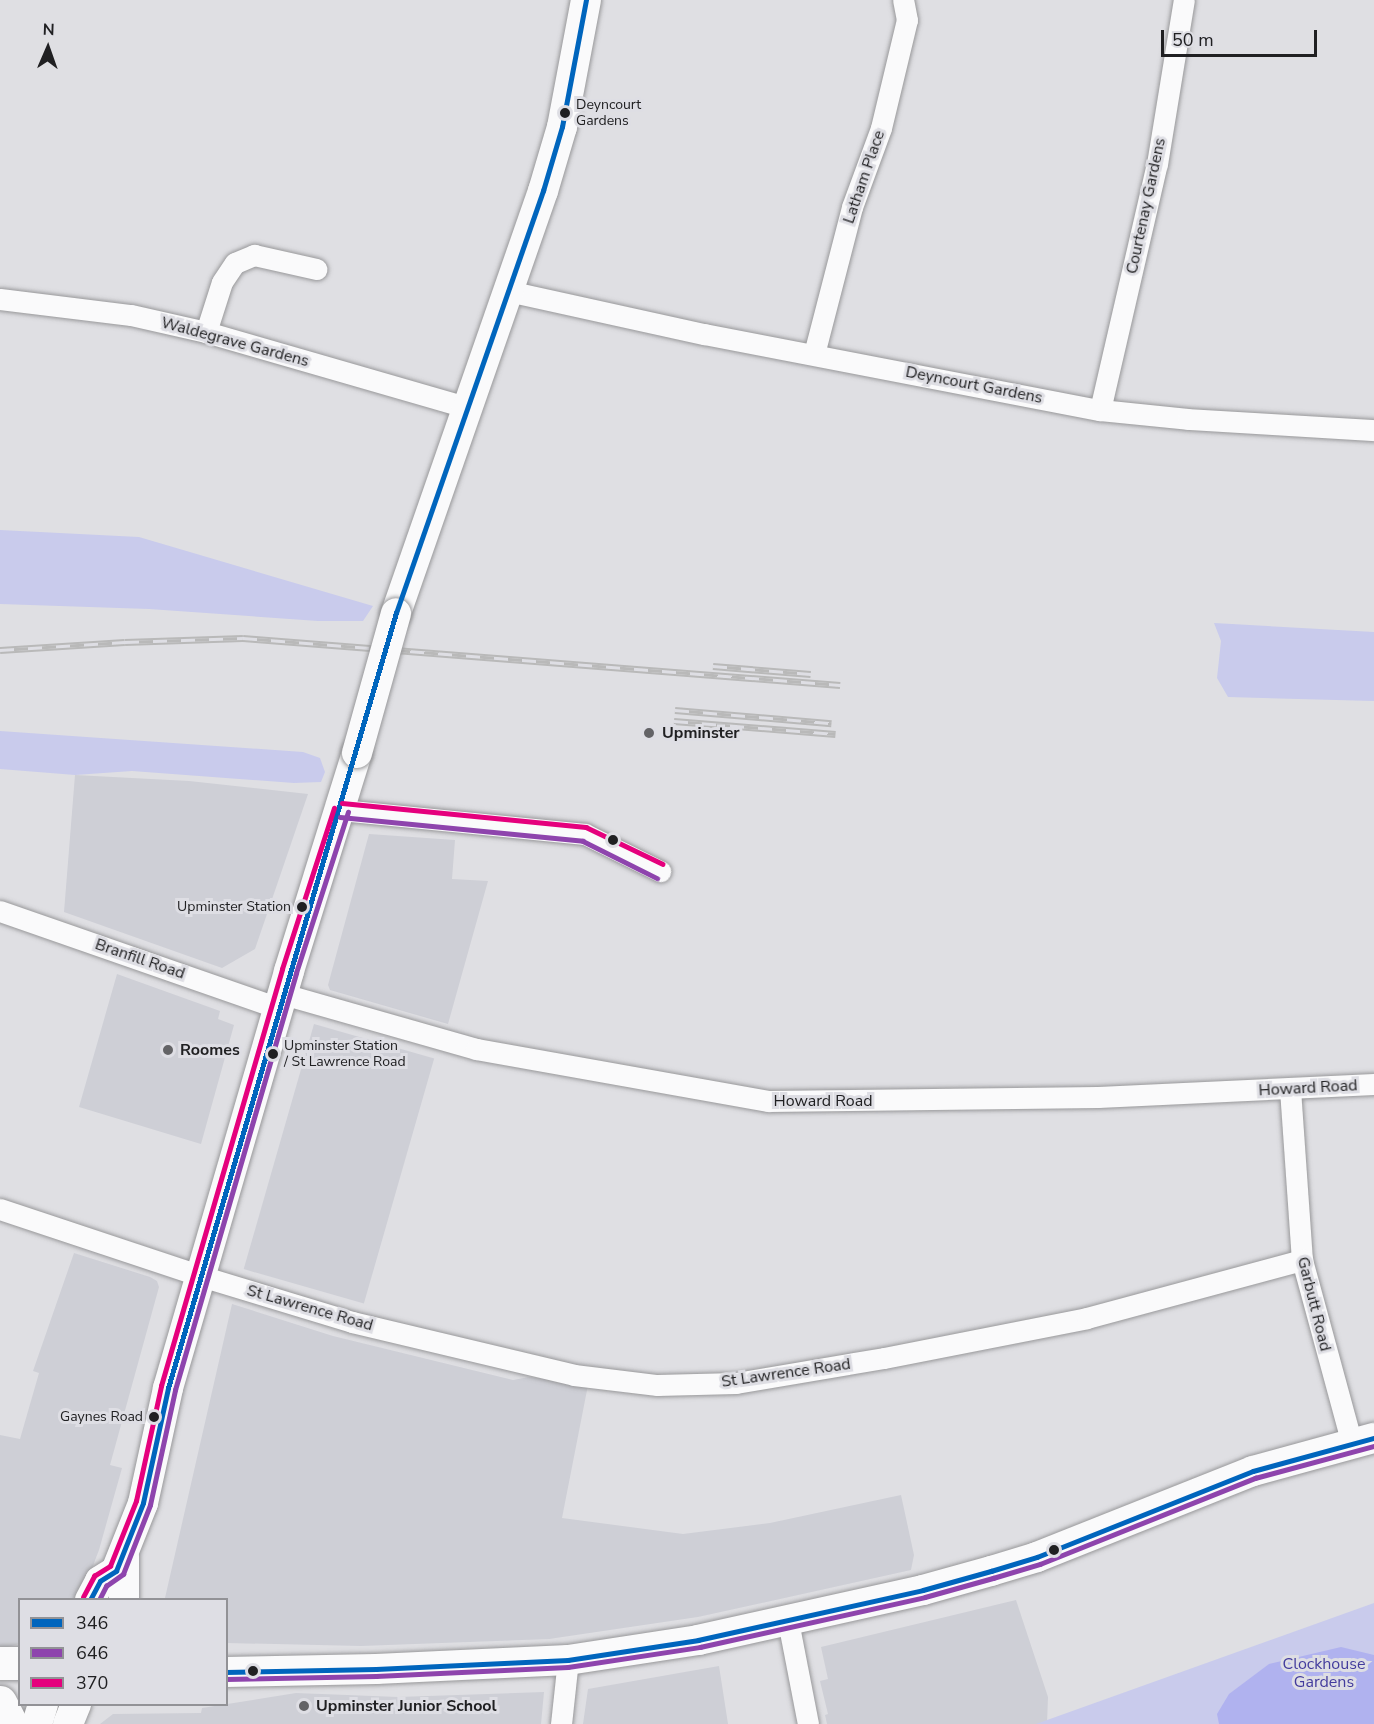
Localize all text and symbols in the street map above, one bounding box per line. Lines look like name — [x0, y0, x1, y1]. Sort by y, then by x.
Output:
north arrow — [18, 18, 78, 78]
scale bar — [1164, 18, 1320, 56]
text: N — [42, 19, 55, 41]
text: 50 m — [1172, 28, 1214, 52]
place label: Deyncourt Gardens — [576, 97, 641, 130]
marker: Deyncourt Gardens — [559, 107, 571, 119]
street label: Latham Place — [839, 128, 889, 226]
street label: Courtenay Gardens — [1122, 136, 1170, 276]
street label: Waldegrave Gardens — [159, 313, 311, 371]
street label: Deyncourt Gardens — [904, 362, 1044, 408]
place label: Upminster — [662, 723, 740, 743]
marker: Upminster — [640, 724, 658, 742]
unlabelled marker — [607, 834, 619, 846]
place label: Upminster Station — [177, 899, 291, 915]
marker: Upminster Station — [296, 901, 308, 913]
street label: Branfill Road — [93, 935, 187, 983]
place label: Upminster Station / St Lawrence Road — [284, 1038, 406, 1070]
place label: Roomes — [180, 1040, 240, 1060]
marker: Roomes — [161, 1043, 175, 1057]
marker: Upminster Station / St Lawrence Road — [267, 1048, 279, 1060]
street label: Howard Road — [1258, 1076, 1358, 1100]
street label: Howard Road — [773, 1091, 873, 1111]
street label: Garbutt Road — [1293, 1255, 1335, 1353]
street label: St Lawrence Road — [245, 1281, 375, 1335]
street label: St Lawrence Road — [720, 1354, 852, 1392]
place label: Gaynes Road — [60, 1409, 143, 1425]
marker: Gaynes Road — [148, 1411, 160, 1423]
unlabelled marker — [1048, 1544, 1060, 1556]
legend — [18, 1598, 228, 1706]
text: 346 — [76, 1611, 108, 1635]
text: 646 — [76, 1641, 108, 1665]
park label: Clockhouse Gardens — [1283, 1654, 1365, 1692]
unlabelled marker — [247, 1665, 259, 1677]
text: 370 — [76, 1671, 108, 1695]
place label: Upminster Junior School — [316, 1696, 497, 1716]
marker: Upminster Junior School — [297, 1699, 311, 1713]

